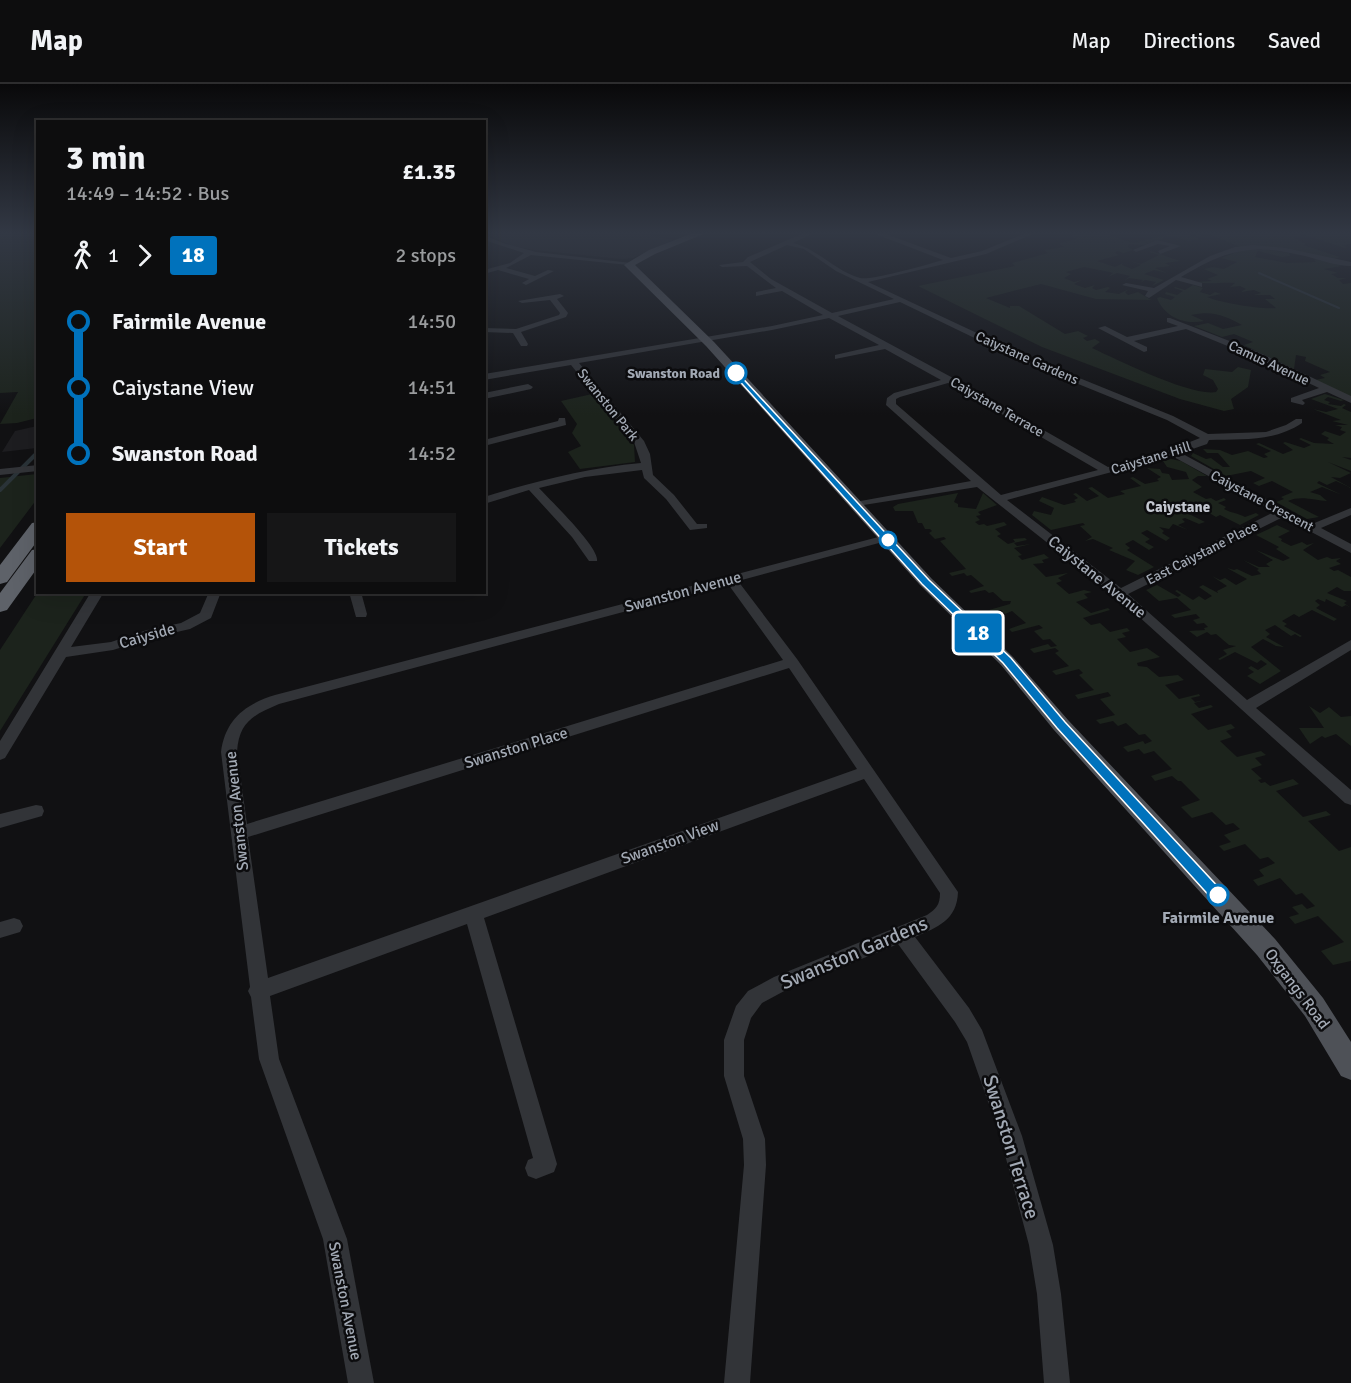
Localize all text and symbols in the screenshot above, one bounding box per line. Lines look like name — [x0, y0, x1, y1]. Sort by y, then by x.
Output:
text: Map — [30, 24, 83, 58]
text: Map — [1072, 28, 1110, 54]
text: Directions — [1143, 28, 1235, 54]
text: Saved — [1268, 28, 1321, 54]
text: 3 min — [66, 138, 146, 179]
text: £1.35 — [402, 158, 456, 185]
text: 14:49 – 14:52 · Bus — [66, 181, 229, 206]
icon: walk — [66, 239, 99, 272]
icon: forward — [128, 239, 161, 272]
text: 18 — [182, 242, 205, 268]
text: 1 — [108, 243, 119, 268]
text: 2 stops — [395, 243, 456, 268]
text: Fairmile Avenue — [112, 308, 266, 335]
text: 14:50 — [407, 309, 456, 334]
street label: Caiystane Gardens — [973, 328, 1081, 388]
street label: Camus Avenue — [1226, 337, 1312, 389]
marker: Swanston Road — [725, 362, 747, 384]
street label: Swanston Park — [574, 365, 642, 445]
place label: Swanston Road — [627, 365, 720, 382]
street label: Caiystane Terrace — [947, 373, 1047, 441]
text: Caiystane View — [112, 374, 254, 401]
text: 14:51 — [407, 375, 456, 400]
street label: Caiystane Hill — [1109, 438, 1193, 478]
text: Swanston Road — [112, 440, 258, 467]
text: 14:52 — [407, 441, 456, 466]
street label: Caiystane Crescent — [1208, 467, 1316, 535]
district label: Caiystane — [1146, 498, 1210, 516]
button: Start — [66, 513, 255, 582]
button: Tickets — [267, 513, 456, 582]
street label: East Caiystane Place — [1143, 517, 1261, 589]
unlabelled marker — [879, 531, 897, 549]
street label: Caiystane Avenue — [1044, 531, 1150, 623]
street label: Swanston Avenue — [622, 567, 744, 617]
line badge: 18 — [951, 614, 1005, 652]
street label: Caiyside — [117, 619, 177, 653]
text: 18 — [967, 620, 989, 646]
street label: Swanston Place — [462, 723, 570, 773]
street label: Swanston Avenue — [221, 750, 253, 872]
street label: Swanston View — [618, 815, 722, 869]
marker: Fairmile Avenue — [1207, 884, 1229, 906]
place label: Fairmile Avenue — [1162, 908, 1274, 928]
street label: Swanston Gardens — [776, 911, 932, 995]
street label: Oxgangs Road — [1260, 945, 1334, 1033]
street label: Swanston Terrace — [977, 1072, 1045, 1222]
street label: Swanston Avenue — [324, 1240, 366, 1362]

